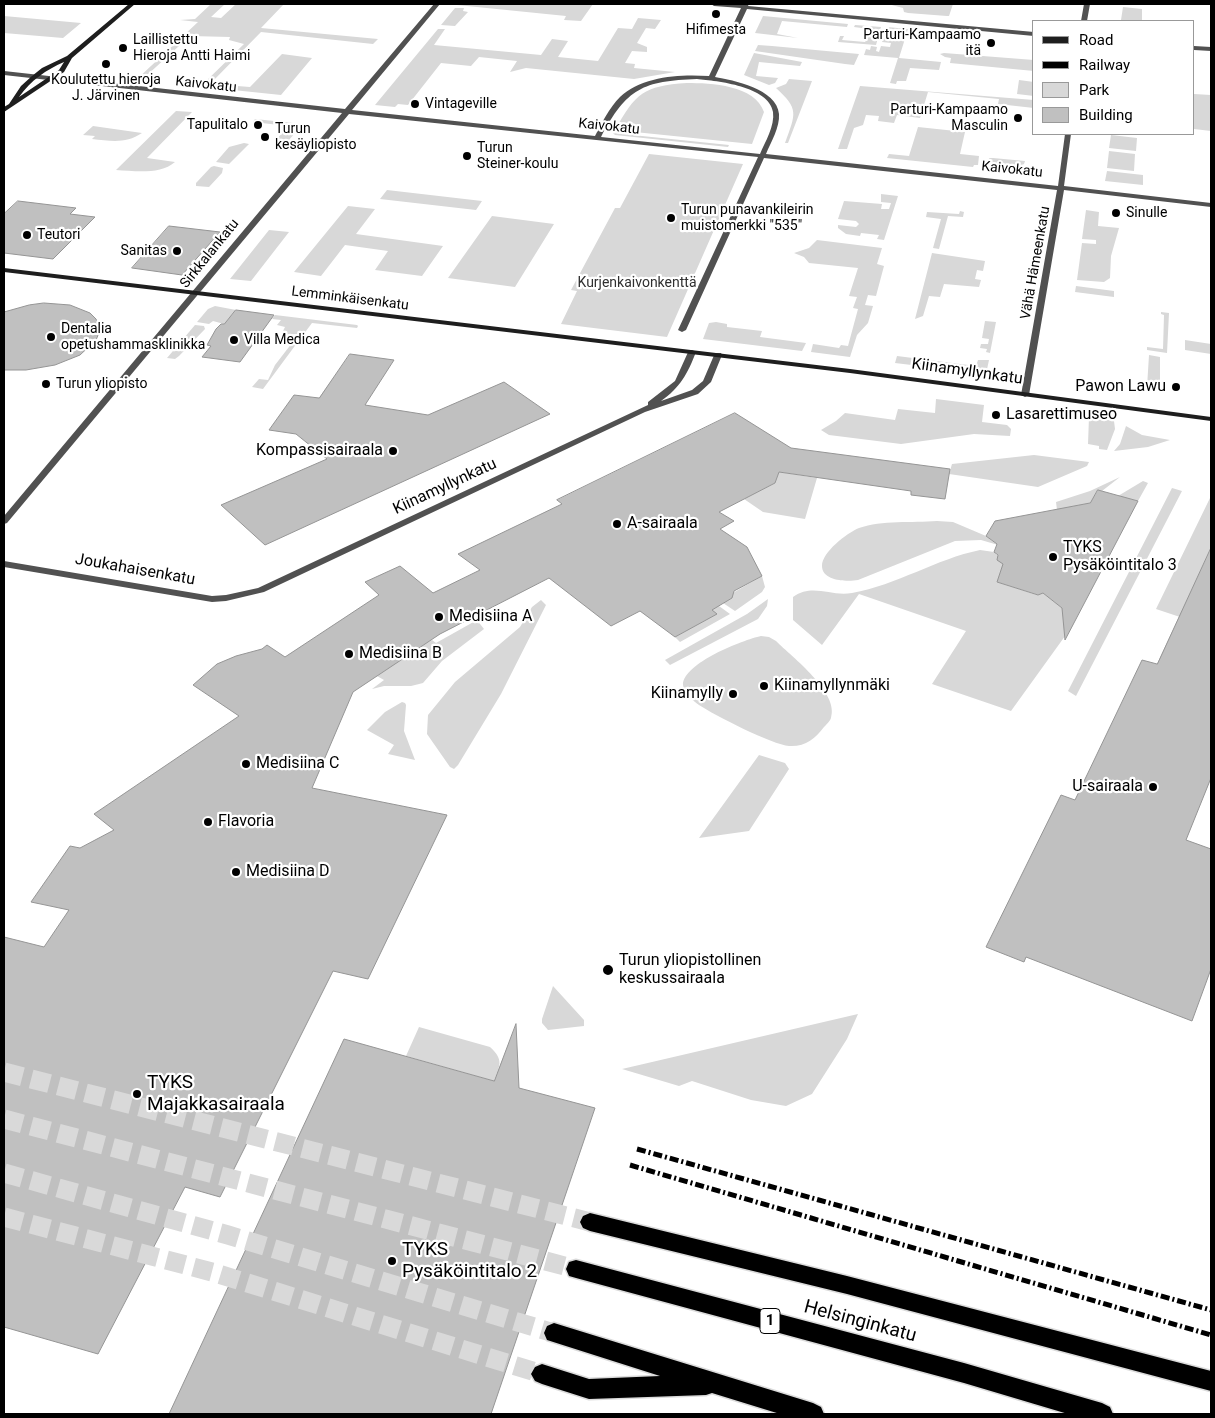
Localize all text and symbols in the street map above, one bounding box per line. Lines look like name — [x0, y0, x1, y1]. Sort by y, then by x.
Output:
marker: Hifimesta — [710, 8, 722, 20]
legend — [1032, 20, 1195, 135]
place label: Hifimesta — [686, 22, 746, 38]
place label: Parturi-Kampaamo itä — [863, 27, 981, 59]
text: Road — [1079, 31, 1113, 49]
place label: Laillistettu Hieroja Antti Haimi — [133, 32, 250, 64]
marker: Parturi-Kampaamo itä — [985, 37, 997, 49]
marker: Laillistettu Hieroja Antti Haimi — [117, 42, 129, 54]
text: Railway — [1079, 56, 1130, 74]
marker: Koulutettu hieroja J. Järvinen — [100, 58, 112, 70]
place label: Koulutettu hieroja J. Järvinen — [51, 72, 161, 104]
street label: Kaivokatu — [175, 73, 237, 97]
text: Park — [1079, 81, 1109, 99]
place label: Vintageville — [425, 96, 497, 112]
marker: Vintageville — [409, 98, 421, 110]
place label: Parturi-Kampaamo Masculin — [890, 102, 1008, 134]
text: Building — [1079, 106, 1133, 124]
marker: Parturi-Kampaamo Masculin — [1012, 112, 1024, 124]
street label: Kaivokatu — [578, 115, 640, 139]
place label: Tapulitalo — [187, 117, 248, 133]
marker: Tapulitalo — [252, 119, 264, 131]
place label: Turun kesäyliopisto — [275, 121, 356, 154]
marker: Turun kesäyliopisto — [259, 131, 271, 143]
place label: Turun Steiner-koulu — [477, 140, 558, 172]
marker: Turun Steiner-koulu — [461, 150, 473, 162]
street label: Kaivokatu — [981, 158, 1043, 182]
place label: Turun punavankileirin muistomerkki "535" — [681, 202, 814, 234]
street label: Vähä Hämeenkatu — [1018, 205, 1054, 321]
place label: Sinulle — [1126, 205, 1167, 221]
marker: Sinulle — [1110, 207, 1122, 219]
marker: Turun punavankileirin muistomerkki "535" — [665, 212, 677, 224]
street label: Sirkkalankatu — [177, 216, 243, 292]
place label: Teutori — [37, 227, 80, 243]
marker: Teutori — [21, 229, 33, 241]
place label: Sanitas — [121, 243, 167, 259]
marker: Sanitas — [171, 245, 183, 257]
park label: Kurjenkaivonkenttä — [578, 275, 696, 291]
street label: Lemminkäisenkatu — [290, 283, 410, 315]
place label: Dentalia opetushammasklinikka — [61, 321, 205, 354]
marker: Dentalia opetushammasklinikka — [45, 331, 57, 343]
place label: Villa Medica — [244, 332, 320, 348]
marker: Villa Medica — [228, 334, 240, 346]
street label: Kiinamyllynkatu — [910, 355, 1024, 389]
place label: Turun yliopisto — [56, 376, 147, 392]
place label: Pawon Lawu — [1075, 377, 1166, 397]
marker: Turun yliopisto — [40, 378, 52, 390]
marker: Pawon Lawu — [1170, 381, 1182, 393]
place label: Lasarettimuseo — [1006, 405, 1117, 425]
marker: Lasarettimuseo — [990, 409, 1002, 421]
place label: Kompassisairaala — [256, 441, 383, 461]
marker: Kompassisairaala — [387, 445, 399, 457]
street label: Kiinamyllynkatu — [390, 455, 500, 519]
place label: A-sairaala — [627, 514, 698, 534]
marker: A-sairaala — [611, 518, 623, 530]
place label: TYKS Pysäköintitalo 3 — [1063, 538, 1177, 576]
street label: Joukahaisenkatu — [74, 550, 196, 590]
marker: TYKS Pysäköintitalo 3 — [1047, 551, 1059, 563]
place label: Medisiina A — [449, 607, 532, 627]
marker: Medisiina A — [433, 611, 445, 623]
place label: Medisiina B — [359, 644, 442, 664]
marker: Medisiina B — [343, 648, 355, 660]
place label: Kiinamyllynmäki — [774, 676, 890, 696]
marker: Kiinamyllynmäki — [758, 680, 770, 692]
place label: Kiinamylly — [651, 684, 723, 704]
marker: Kiinamylly — [727, 688, 739, 700]
place label: Medisiina C — [256, 754, 339, 774]
marker: Medisiina C — [240, 758, 252, 770]
place label: U-sairaala — [1072, 777, 1143, 797]
marker: U-sairaala — [1147, 781, 1159, 793]
place label: Flavoria — [218, 812, 274, 832]
marker: Flavoria — [202, 816, 214, 828]
place label: Medisiina D — [246, 862, 329, 882]
marker: Medisiina D — [230, 866, 242, 878]
place label: Turun yliopistollinen keskussairaala — [619, 951, 761, 989]
marker: Turun yliopistollinen keskussairaala — [601, 963, 615, 977]
place label: TYKS Majakkasairaala — [147, 1072, 285, 1116]
marker: TYKS Majakkasairaala — [131, 1088, 143, 1100]
place label: TYKS Pysäköintitalo 2 — [402, 1239, 537, 1283]
marker: TYKS Pysäköintitalo 2 — [386, 1255, 398, 1267]
street label: Helsinginkatu — [801, 1296, 919, 1348]
road number: 1 — [760, 1308, 780, 1334]

